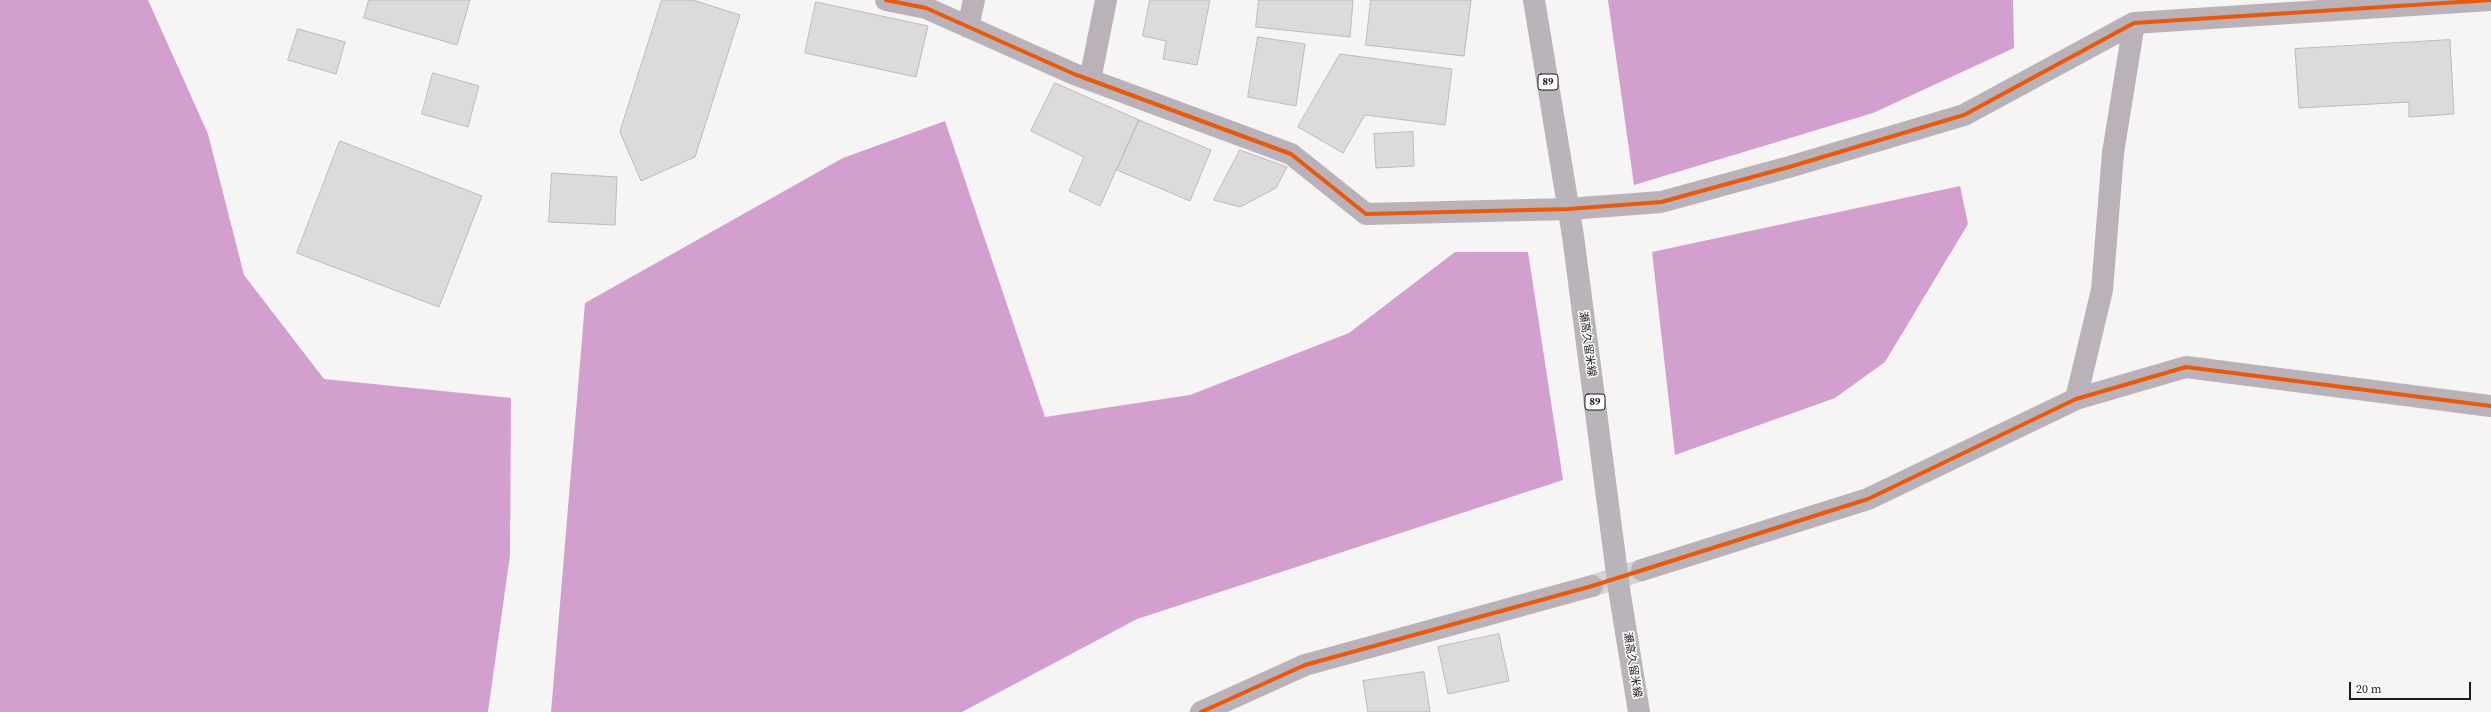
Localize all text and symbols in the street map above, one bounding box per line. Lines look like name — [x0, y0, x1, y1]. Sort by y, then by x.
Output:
road number: 89 — [1538, 74, 1558, 90]
street label: 瀬高久留米線 — [1576, 310, 1598, 378]
road number: 89 — [1585, 394, 1605, 410]
street label: 瀬高久留米線 — [1620, 631, 1644, 699]
scale bar — [2351, 674, 2473, 700]
text: 20 m — [2356, 681, 2382, 697]

